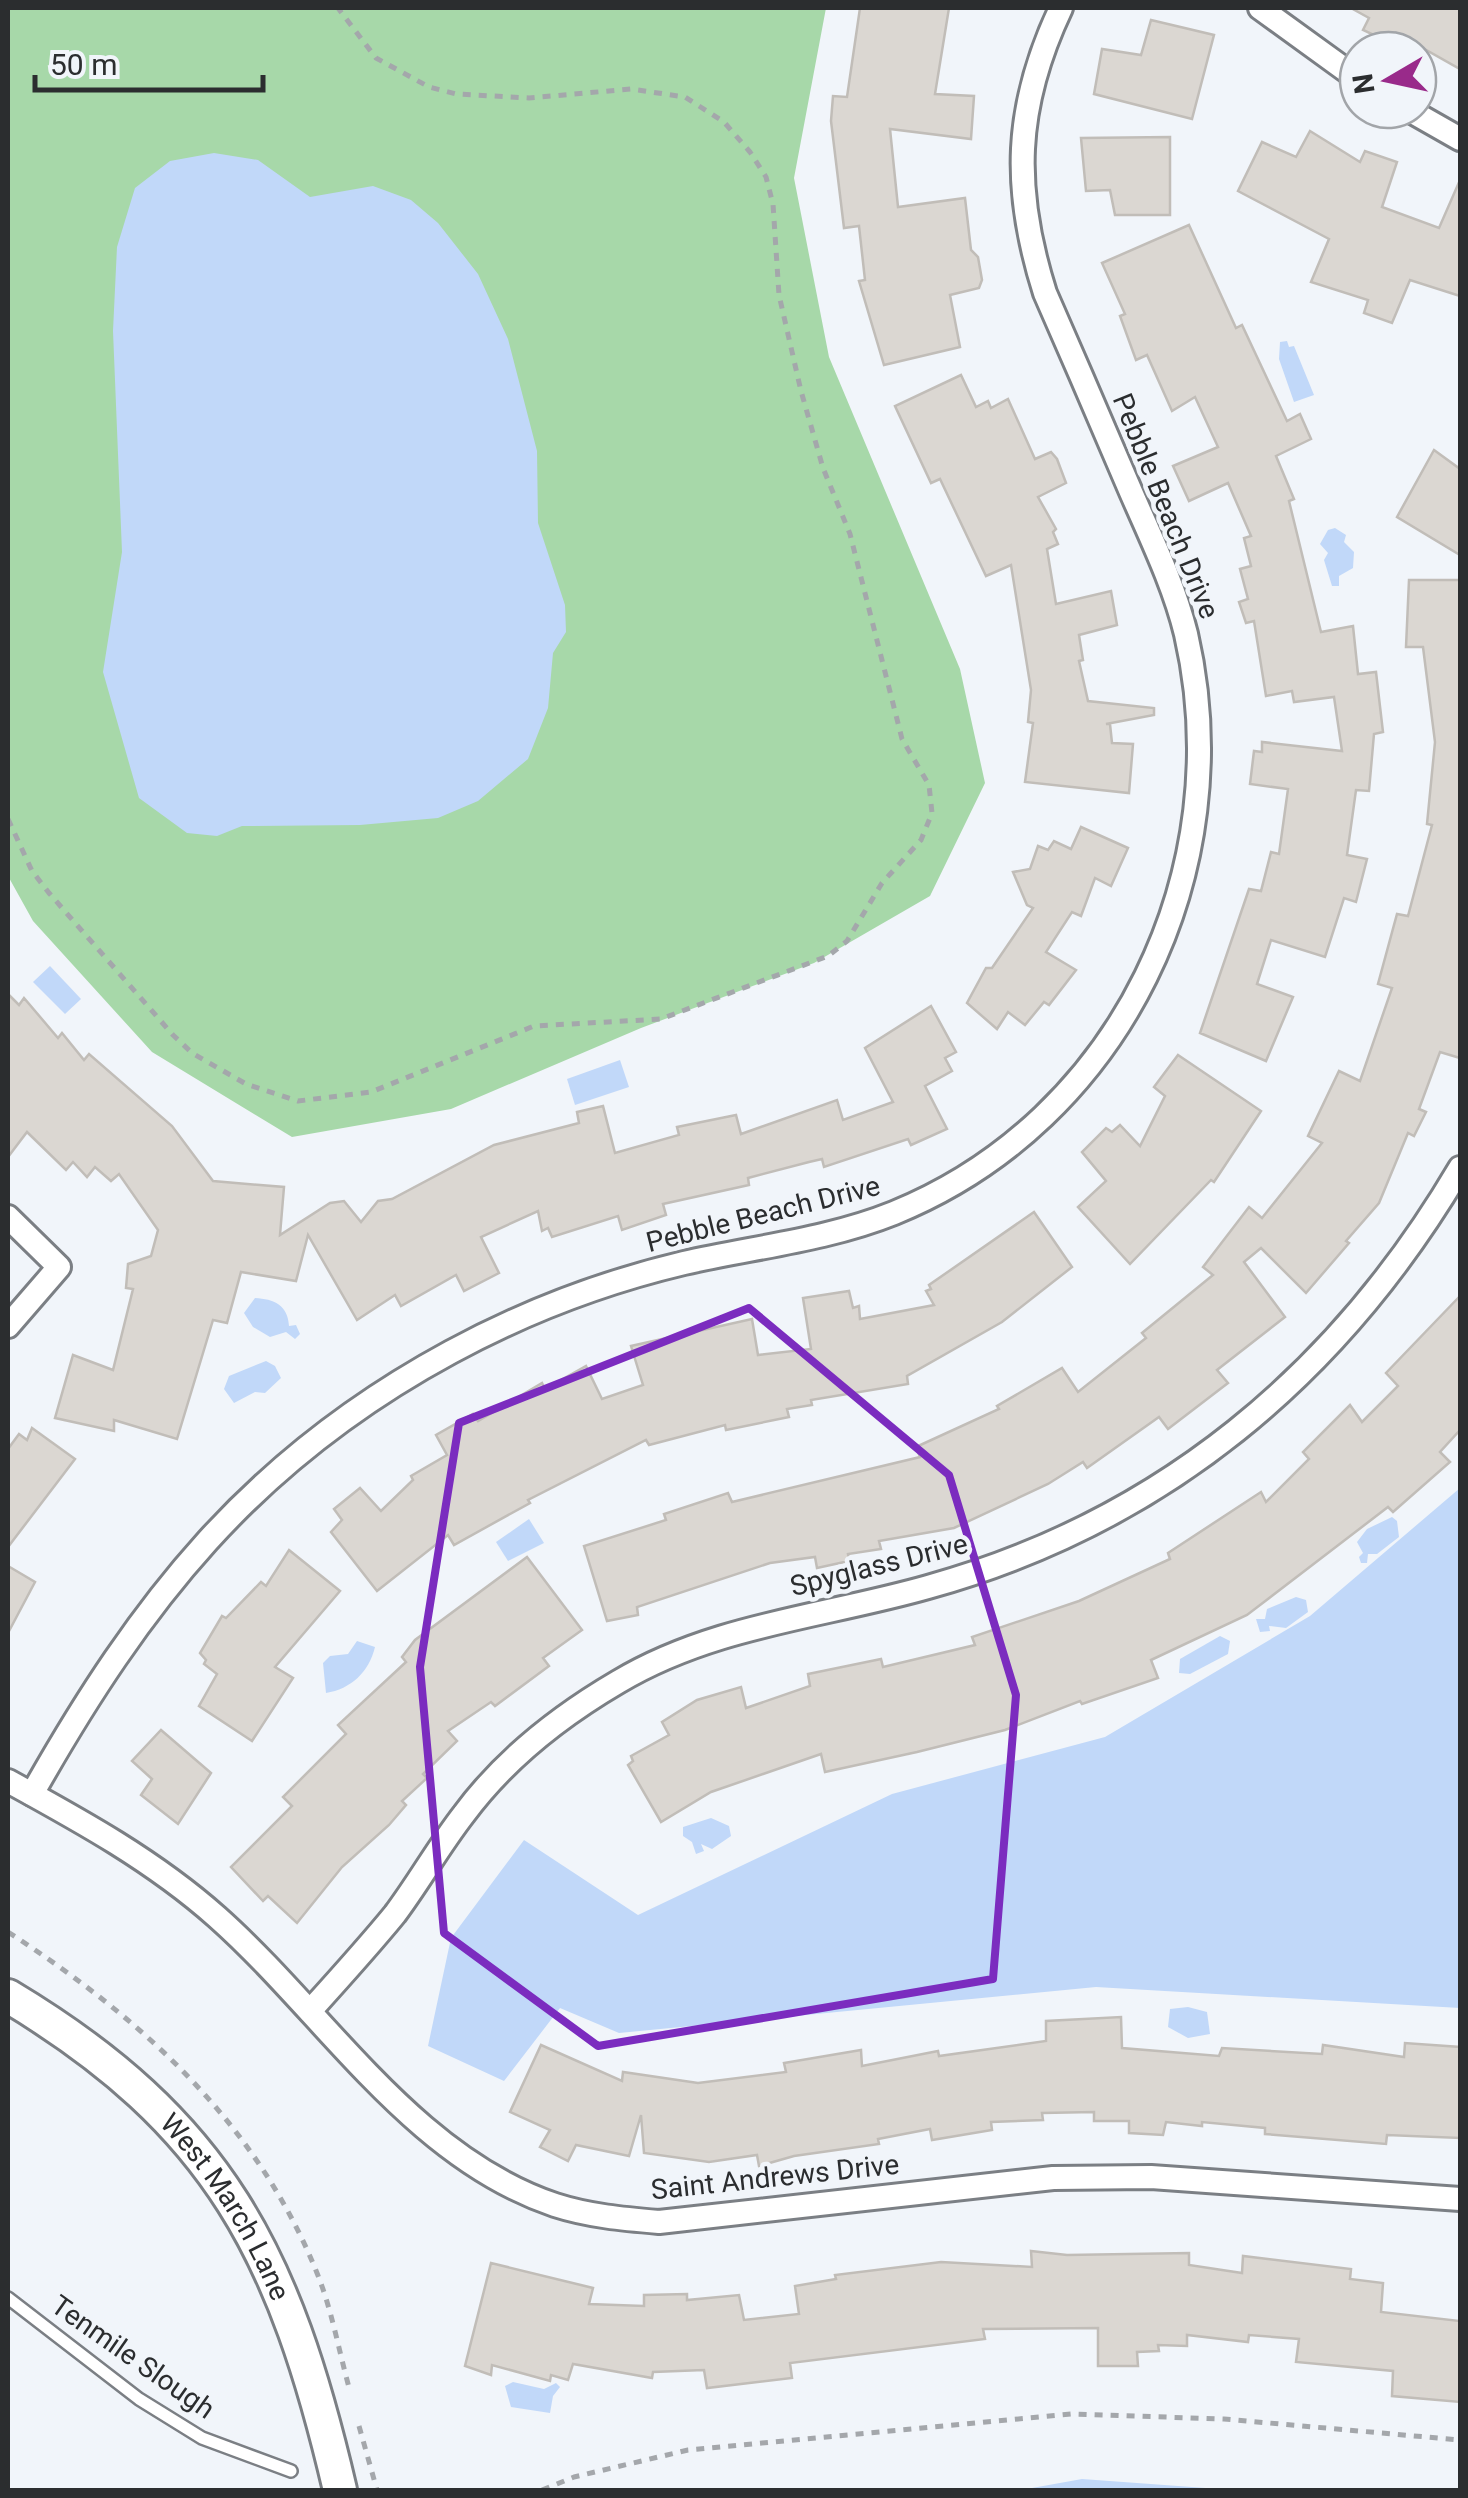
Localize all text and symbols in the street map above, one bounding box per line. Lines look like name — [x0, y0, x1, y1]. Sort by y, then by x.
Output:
scale bar — [35, 30, 262, 92]
north arrow — [1338, 30, 1438, 130]
text: 50 m — [50, 47, 117, 82]
text: N — [1346, 71, 1382, 96]
street label: Pebble Beach Drive — [1106, 389, 1226, 623]
street label: Pebble Beach Drive — [643, 1169, 883, 1259]
street label: Spyglass Drive — [787, 1527, 971, 1603]
street label: West March Lane — [154, 2106, 297, 2305]
street label: Saint Andrews Drive — [649, 2148, 901, 2206]
street label: Tenmile Slough — [45, 2289, 221, 2425]

